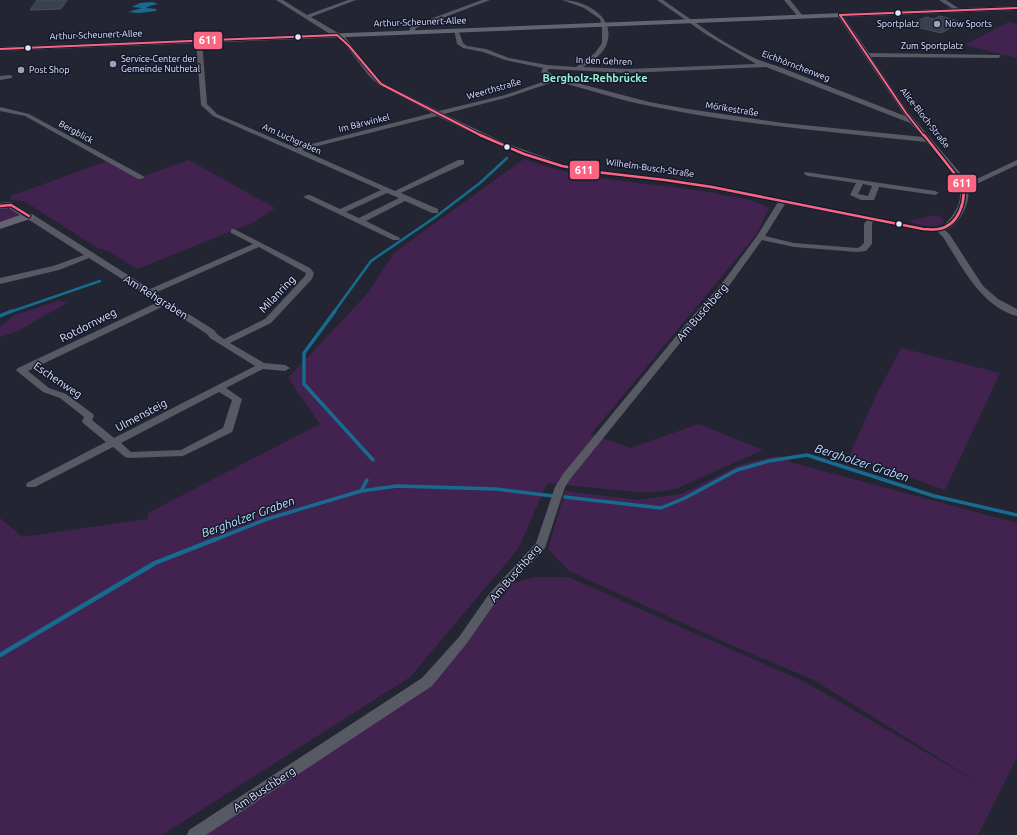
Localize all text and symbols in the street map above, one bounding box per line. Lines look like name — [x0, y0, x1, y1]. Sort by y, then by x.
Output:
marker: Sportplatz — [893, 8, 903, 18]
street label: Arthur-Scheunert-Allee — [373, 15, 467, 29]
place label: Sportplatz — [877, 19, 919, 29]
marker: Now Sports — [932, 19, 942, 29]
place label: Now Sports — [945, 19, 992, 29]
street label: Arthur-Scheunert-Allee — [49, 28, 143, 42]
line badge: 611 — [193, 31, 223, 50]
unlabelled marker — [293, 32, 303, 42]
text: 611 — [199, 34, 217, 46]
street label: Zum Sportplatz — [901, 41, 963, 51]
unlabelled marker — [23, 43, 33, 53]
street label: Eichhörnchenweg — [761, 48, 831, 84]
place label: Service-Center der Gemeinde Nuthetal — [121, 54, 201, 74]
street label: In den Gehren — [576, 55, 632, 67]
marker: Service-Center der Gemeinde Nuthetal — [108, 59, 118, 69]
marker: Post Shop — [16, 65, 26, 75]
place label: Post Shop — [29, 65, 69, 75]
district label: Bergholz-Rehbrücke — [543, 72, 647, 84]
street label: Weerthstraße — [466, 76, 522, 102]
street label: Alice-Bloch-Straße — [898, 86, 952, 150]
street label: Mörikestraße — [705, 100, 759, 118]
street label: Im Bärwinkel — [338, 112, 391, 134]
street label: Bergblick — [57, 118, 95, 146]
street label: Am Luchgraben — [261, 122, 323, 156]
unlabelled marker — [502, 142, 512, 152]
street label: Wilhelm-Busch-Straße — [605, 157, 695, 179]
line badge: 611 — [569, 160, 600, 180]
text: 611 — [575, 164, 593, 176]
line badge: 611 — [947, 174, 977, 193]
text: 611 — [953, 177, 971, 189]
unlabelled marker — [894, 219, 904, 229]
street label: Am Rehgraben — [122, 272, 190, 322]
street label: Milanring — [257, 273, 297, 315]
street label: Am Buschberg — [674, 281, 730, 343]
street label: Rotdornweg — [58, 306, 118, 344]
street label: Eschenweg — [32, 359, 84, 401]
street label: Ulmensteig — [113, 396, 169, 434]
water label: Bergholzer Graben — [813, 441, 911, 484]
water label: Bergholzer Graben — [199, 494, 296, 539]
street label: Am Buschberg — [487, 542, 543, 604]
street label: Am Buschberg — [231, 764, 297, 814]

